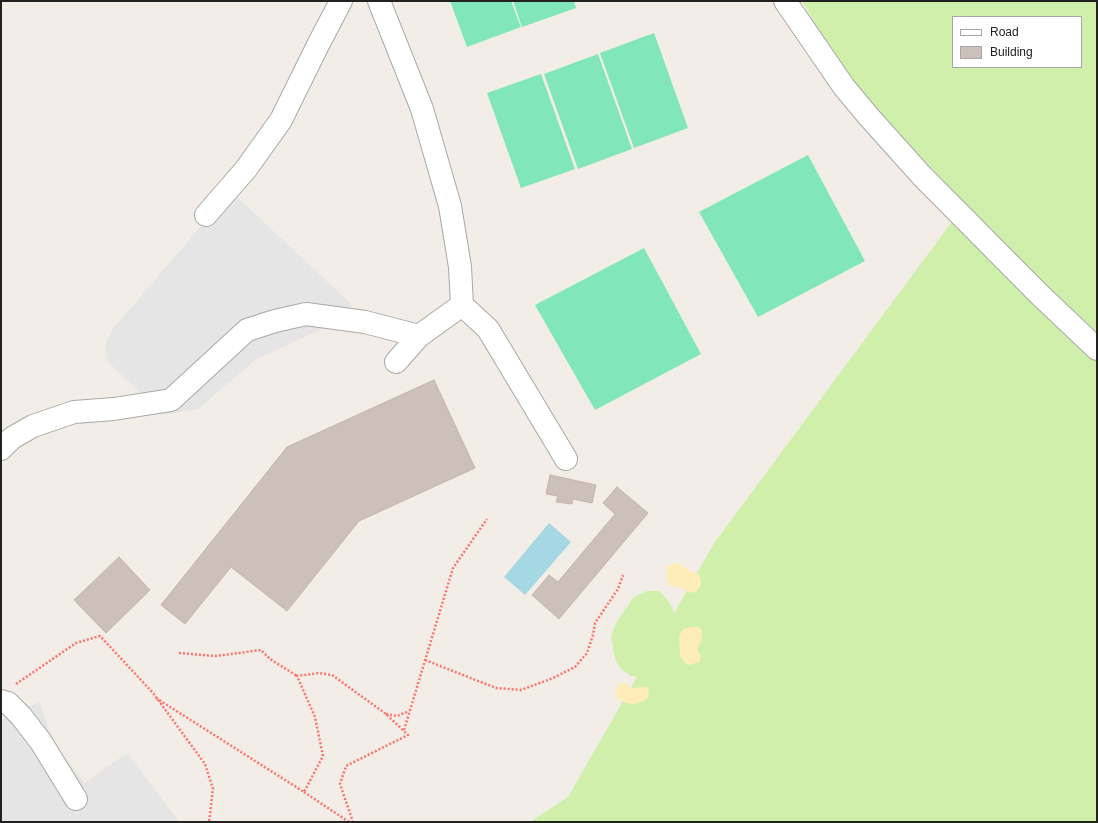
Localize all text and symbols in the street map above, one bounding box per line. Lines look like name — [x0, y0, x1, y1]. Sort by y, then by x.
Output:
legend — [952, 16, 1082, 68]
text: Road — [990, 25, 1019, 39]
text: Building — [990, 45, 1033, 59]

